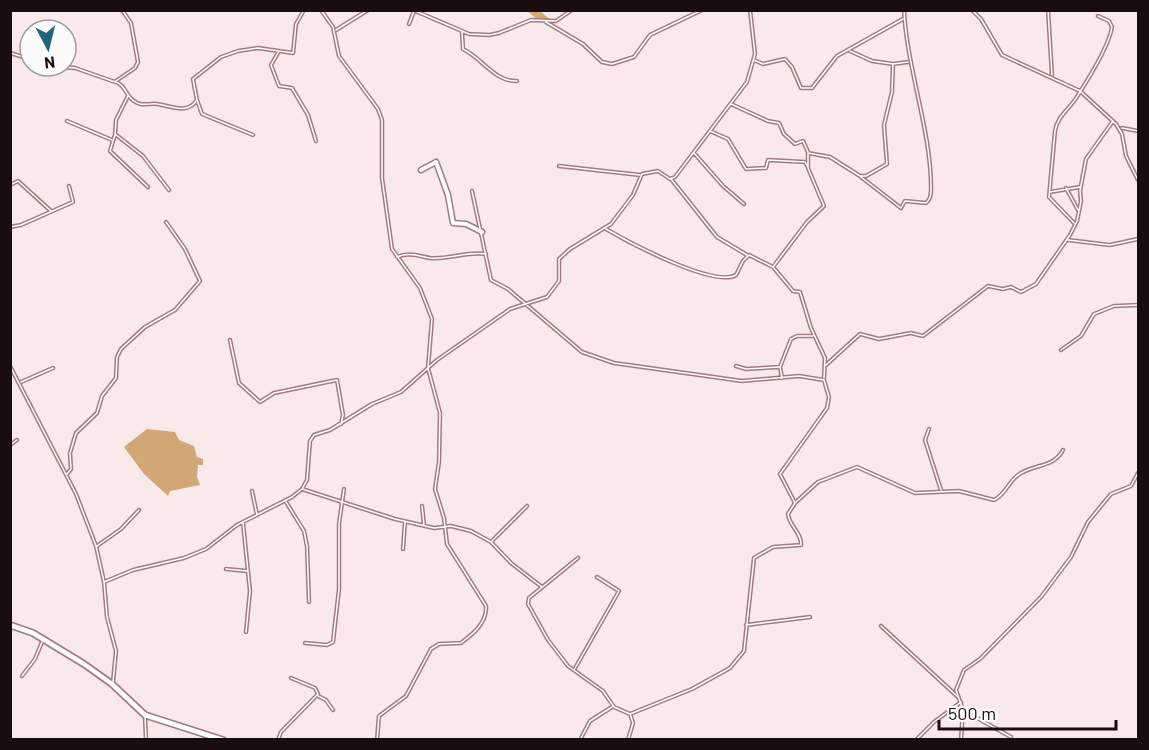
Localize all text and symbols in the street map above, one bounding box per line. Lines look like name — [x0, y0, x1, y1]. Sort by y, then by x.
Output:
north arrow — [18, 18, 78, 78]
text: N — [43, 53, 56, 73]
scale bar — [939, 693, 1116, 731]
text: 500 m — [948, 702, 996, 724]

